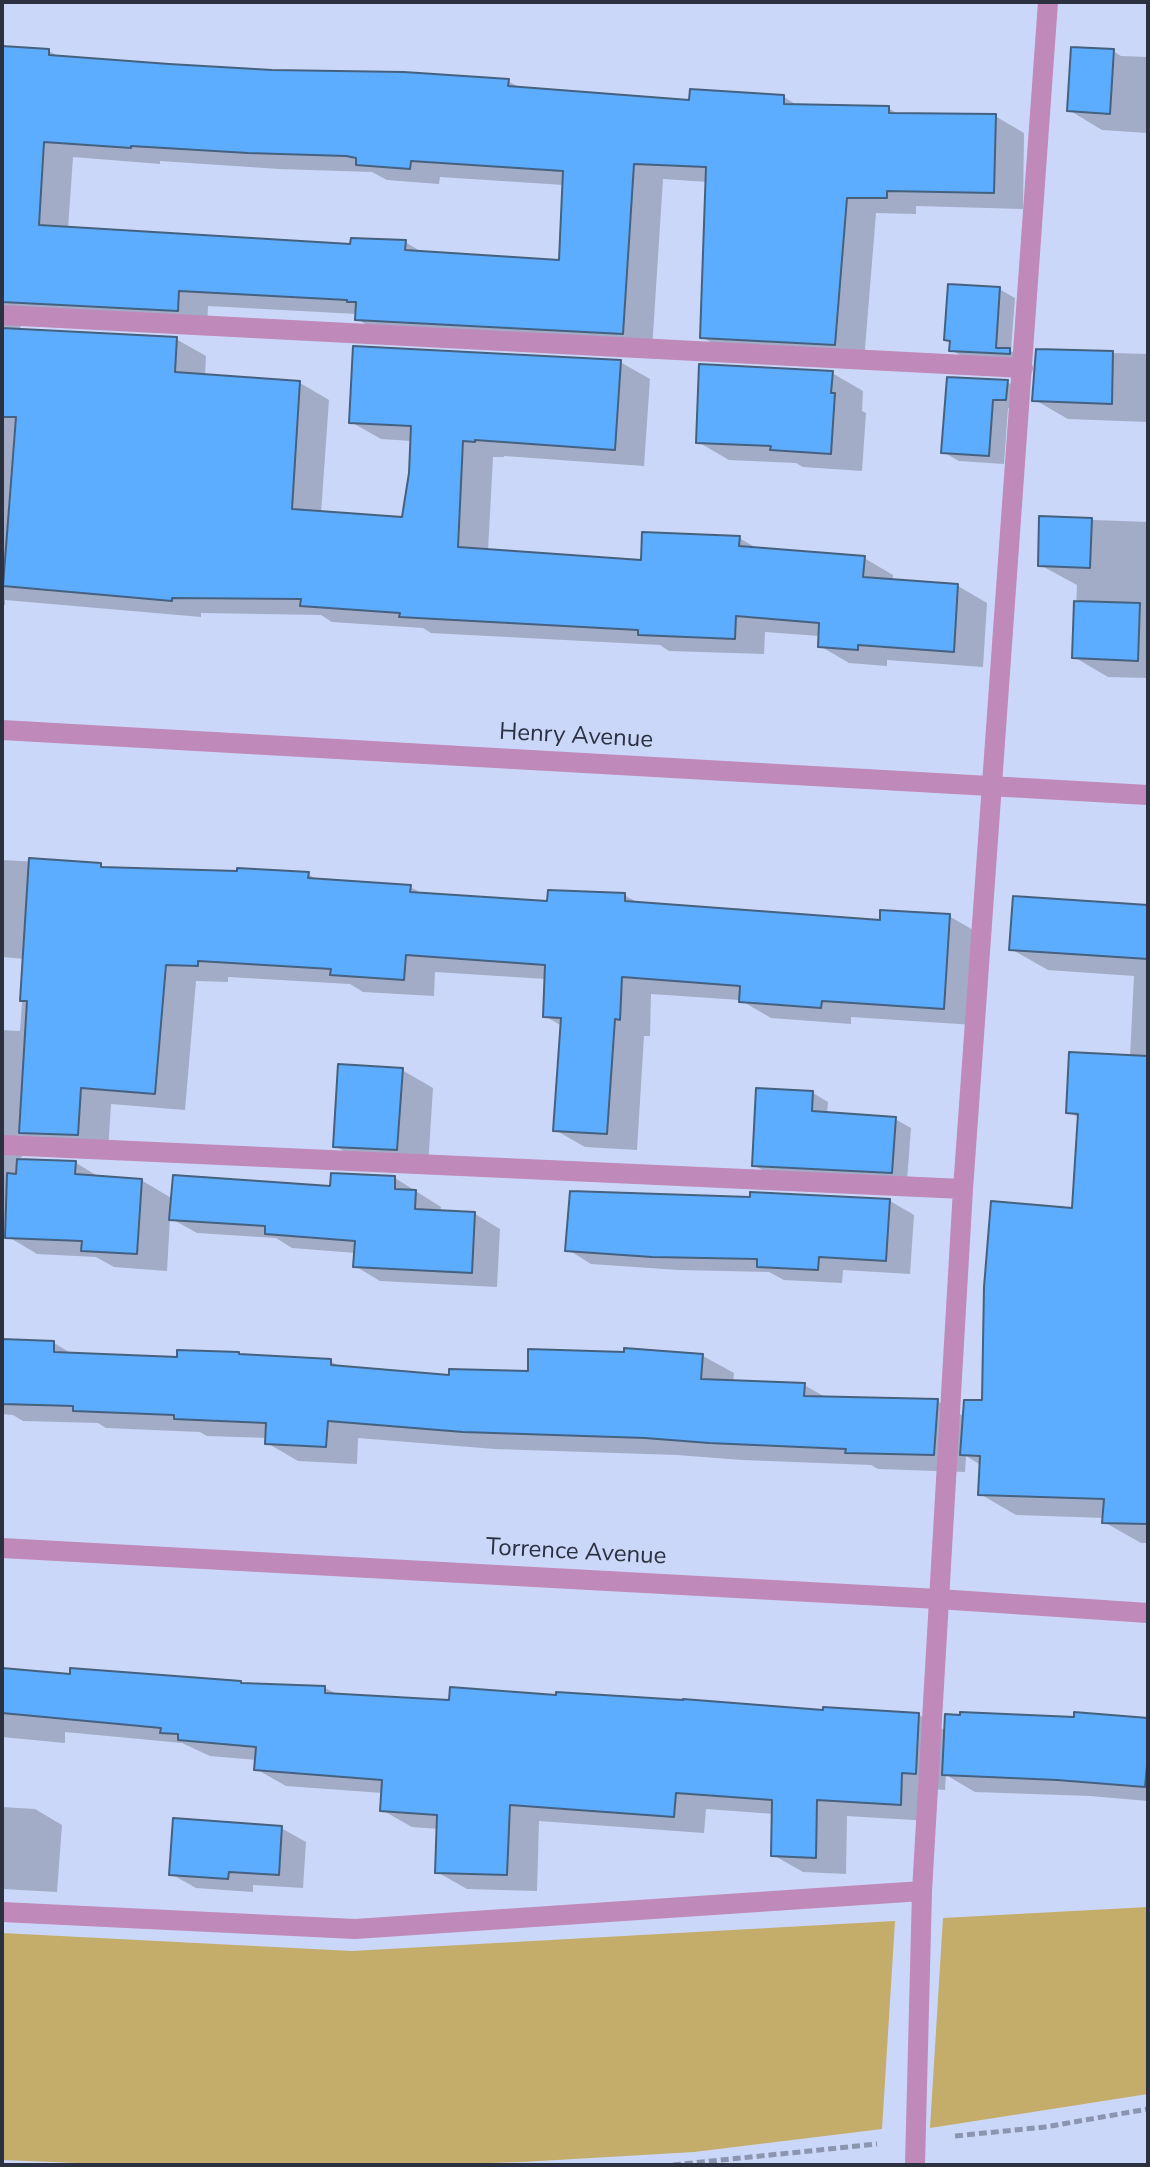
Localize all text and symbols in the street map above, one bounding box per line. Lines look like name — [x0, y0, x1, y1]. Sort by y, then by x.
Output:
street label: Henry Avenue — [498, 719, 654, 755]
street label: Torrence Avenue — [485, 1534, 667, 1572]

